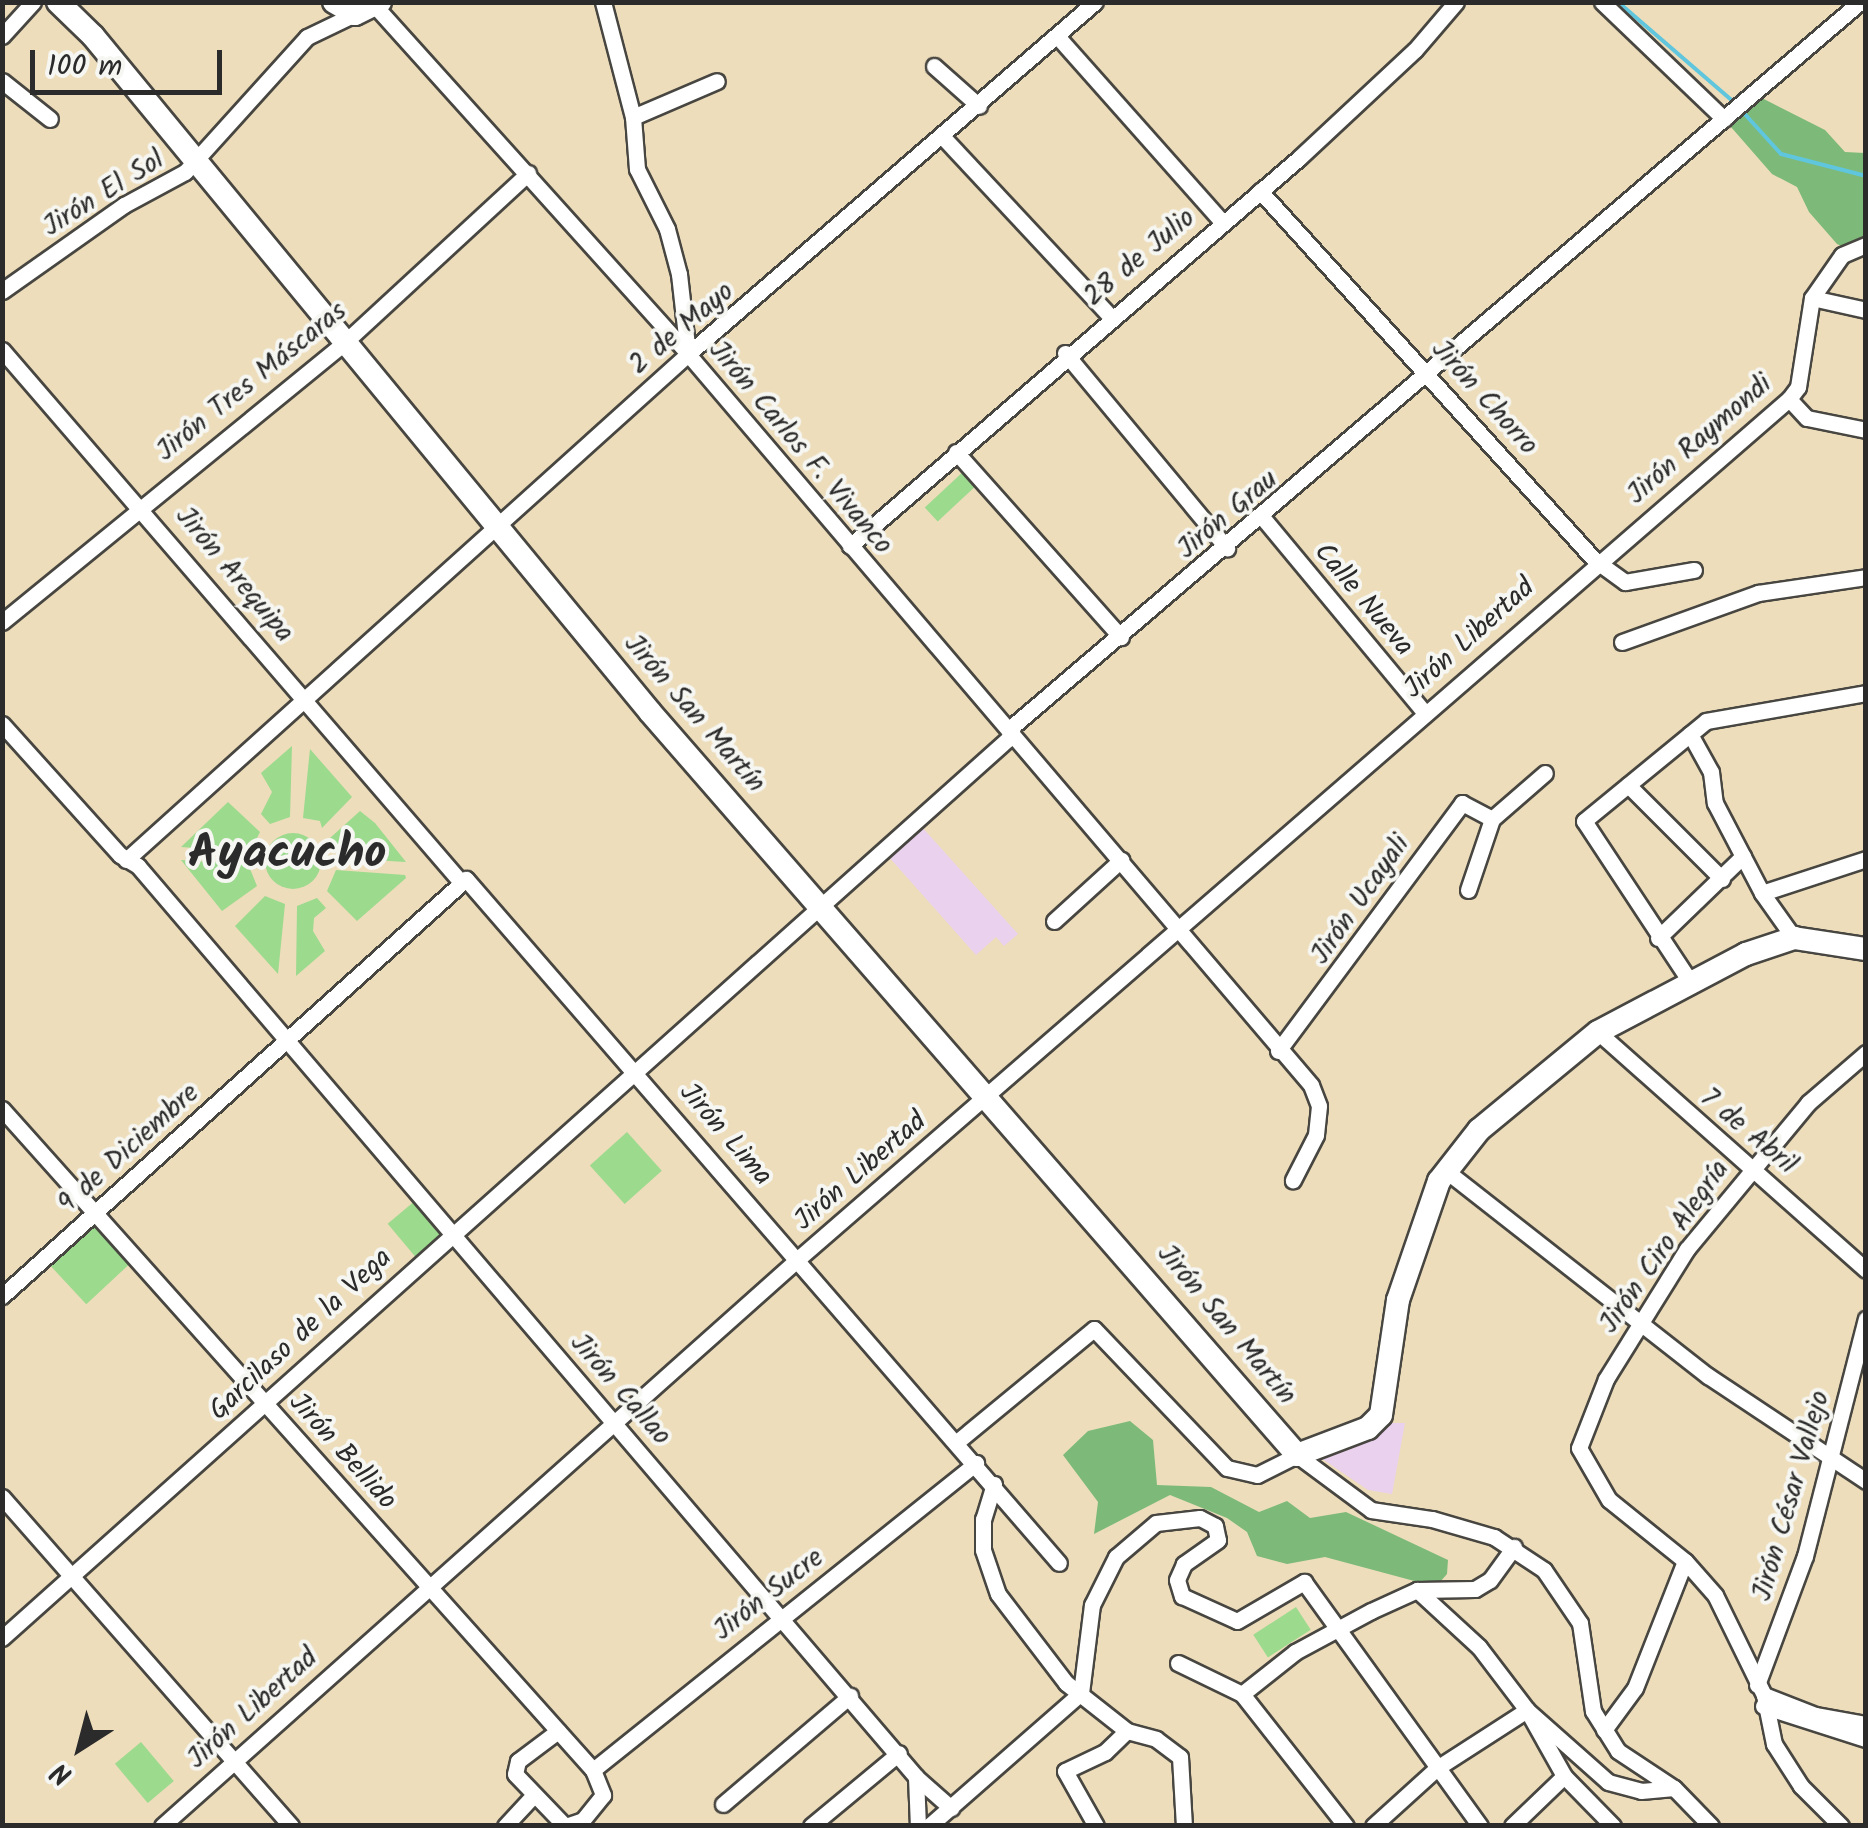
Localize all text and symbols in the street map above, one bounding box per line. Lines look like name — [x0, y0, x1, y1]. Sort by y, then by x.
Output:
scale bar — [35, 30, 228, 92]
text: 100 m — [47, 43, 122, 91]
street label: Jirón El Sol — [37, 144, 171, 244]
street label: 28 de Julio — [1078, 202, 1202, 314]
street label: 2 de Mayo — [623, 276, 741, 382]
street label: Jirón Tres Máscaras — [150, 295, 354, 469]
street label: Jirón Chorro — [1423, 333, 1545, 463]
street label: Jirón Carlos F. Vivanco — [701, 334, 899, 562]
street label: Jirón Raymondi — [1621, 368, 1779, 512]
street label: Jirón Grau — [1171, 463, 1285, 567]
street label: Jirón Arequipa — [168, 500, 300, 650]
street label: Calle Nueva — [1306, 537, 1420, 663]
street label: Jirón Libertad — [1398, 572, 1542, 706]
street label: Jirón San Martín — [616, 628, 772, 800]
district label: Ayacucho — [188, 826, 386, 884]
street label: Jirón Ucayali — [1304, 829, 1418, 971]
street label: 9 de Diciembre — [52, 1077, 206, 1221]
street label: Jirón Lima — [671, 1077, 779, 1193]
street label: 7 de Abril — [1693, 1082, 1803, 1182]
street label: Jirón Libertad — [788, 1105, 934, 1239]
street label: Jirón Ciro Alegría — [1593, 1154, 1737, 1340]
street label: Jirón San Martín — [1149, 1238, 1303, 1412]
street label: Garcilaso de la Vega — [203, 1242, 399, 1428]
street label: Jirón Callao — [562, 1327, 678, 1453]
street label: Jirón Bellido — [281, 1387, 403, 1517]
street label: Jirón César Vallejo — [1746, 1387, 1838, 1605]
street label: Jirón Sucre — [707, 1542, 831, 1648]
street label: Jirón Libertad — [181, 1642, 325, 1776]
north arrow — [30, 1698, 130, 1798]
text: N — [42, 1749, 82, 1796]

